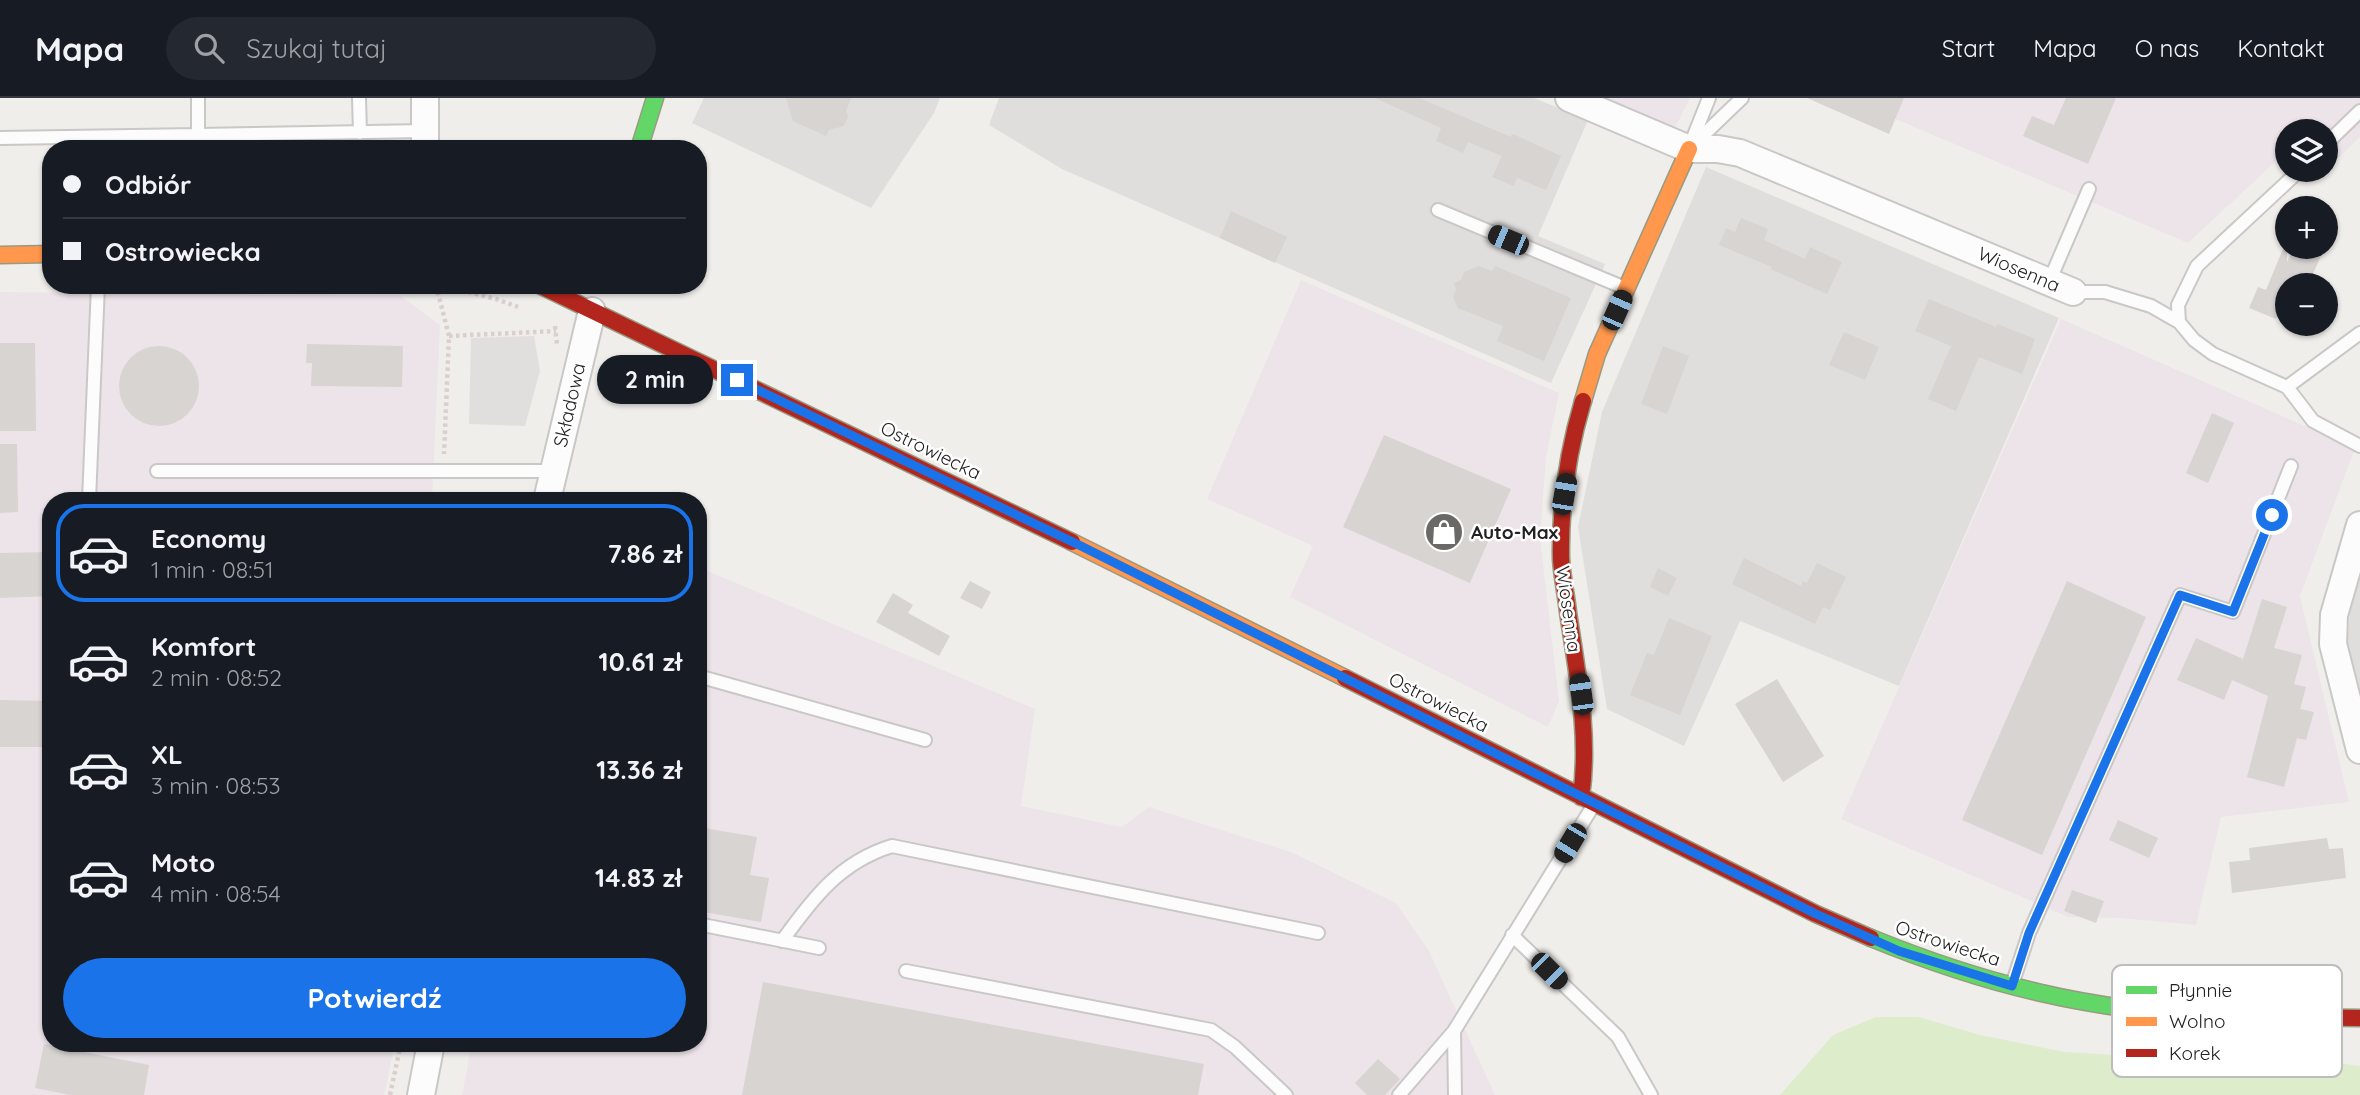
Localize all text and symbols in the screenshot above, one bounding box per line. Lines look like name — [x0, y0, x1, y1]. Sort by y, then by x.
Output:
search box — [166, 17, 656, 80]
text: Mapa — [35, 28, 124, 69]
icon: search — [190, 29, 228, 67]
text: Szukaj tutaj — [246, 32, 387, 65]
text: Start — [1942, 33, 1995, 63]
text: Mapa — [2033, 33, 2097, 63]
text: O nas — [2135, 33, 2199, 63]
text: Kontakt — [2237, 33, 2325, 63]
map controls — [2275, 119, 2338, 336]
button: layers — [2275, 119, 2338, 182]
text: Odbiór — [105, 168, 191, 201]
button: + — [2275, 196, 2338, 259]
car — [1485, 222, 1532, 258]
text: Ostrowiecka — [105, 235, 261, 268]
street label: Wiosenna — [1974, 241, 2064, 297]
button: − — [2275, 273, 2338, 336]
car — [1599, 287, 1636, 333]
callout: 2 min — [597, 356, 712, 404]
street label: Składowa — [548, 361, 590, 449]
route end — [721, 364, 753, 396]
text: 2 min — [625, 365, 685, 394]
street label: Ostrowiecka — [877, 415, 985, 485]
car — [1551, 471, 1578, 517]
route start — [2256, 499, 2288, 531]
shop icon: Auto-Max — [1423, 511, 1465, 553]
place label: Auto-Max — [1471, 520, 1558, 544]
icon: car — [67, 522, 130, 585]
text: Economy — [151, 522, 266, 555]
text: 7.86 zł — [608, 537, 682, 570]
text: 1 min · 08:51 — [151, 555, 273, 584]
street label: Wiosenna — [1551, 564, 1587, 654]
icon: car — [67, 630, 130, 693]
text: Komfort — [151, 630, 256, 663]
text: 10.61 zł — [599, 645, 682, 678]
text: 2 min · 08:52 — [151, 663, 282, 692]
street label: Ostrowiecka — [1385, 667, 1493, 737]
car — [1568, 672, 1595, 716]
icon: car — [67, 738, 130, 801]
text: XL — [151, 738, 183, 771]
text: 13.36 zł — [596, 753, 682, 786]
text: 3 min · 08:53 — [151, 771, 281, 800]
car — [1551, 820, 1590, 866]
icon: car — [67, 846, 130, 909]
text: Moto — [151, 846, 215, 879]
text: 14.83 zł — [595, 861, 682, 894]
text: 4 min · 08:54 — [151, 879, 281, 908]
street label: Ostrowiecka — [1893, 915, 2003, 971]
car — [1527, 949, 1572, 993]
button: Potwierdź — [63, 958, 686, 1038]
legend — [2112, 965, 2342, 1077]
text: Płynnie — [2169, 978, 2232, 1002]
text: Wolno — [2169, 1009, 2225, 1033]
text: Korek — [2169, 1041, 2221, 1065]

